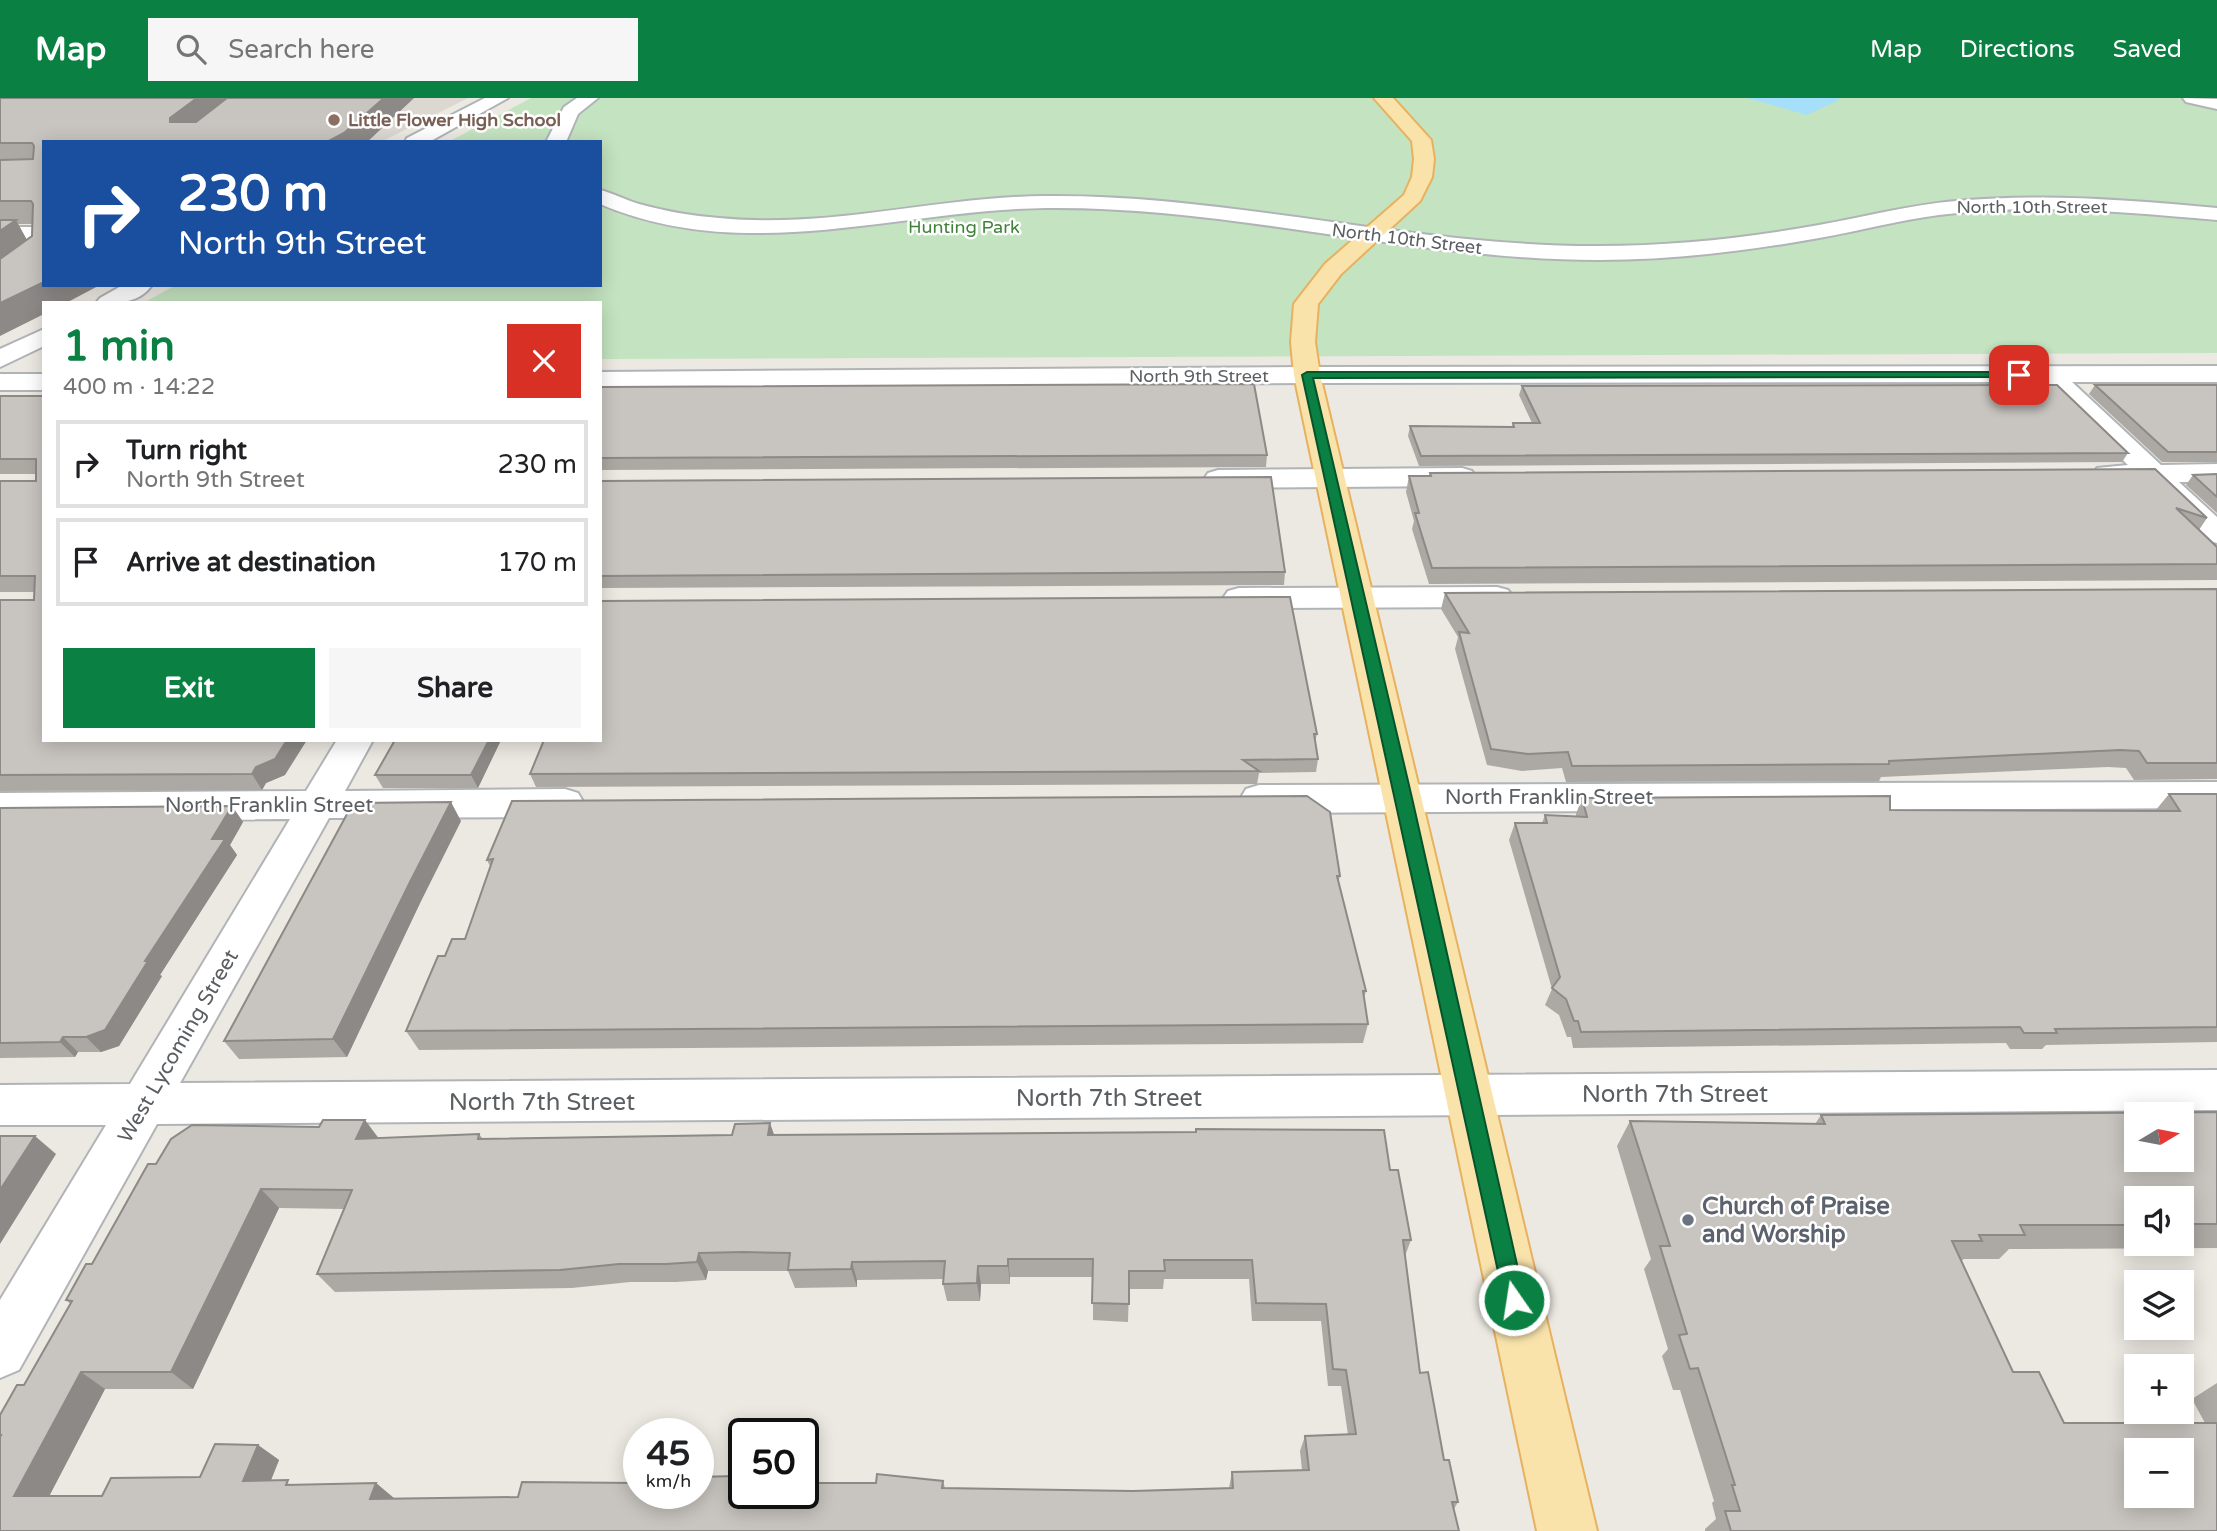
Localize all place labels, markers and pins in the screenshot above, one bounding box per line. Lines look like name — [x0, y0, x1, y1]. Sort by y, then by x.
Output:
place label: Little Flower High School — [348, 109, 561, 131]
marker: Little Flower High School — [326, 112, 342, 128]
pin — [1989, 345, 2049, 405]
place label: Church of Praise and Worship — [1702, 1192, 1890, 1249]
marker: Church of Praise and Worship — [1680, 1212, 1696, 1228]

